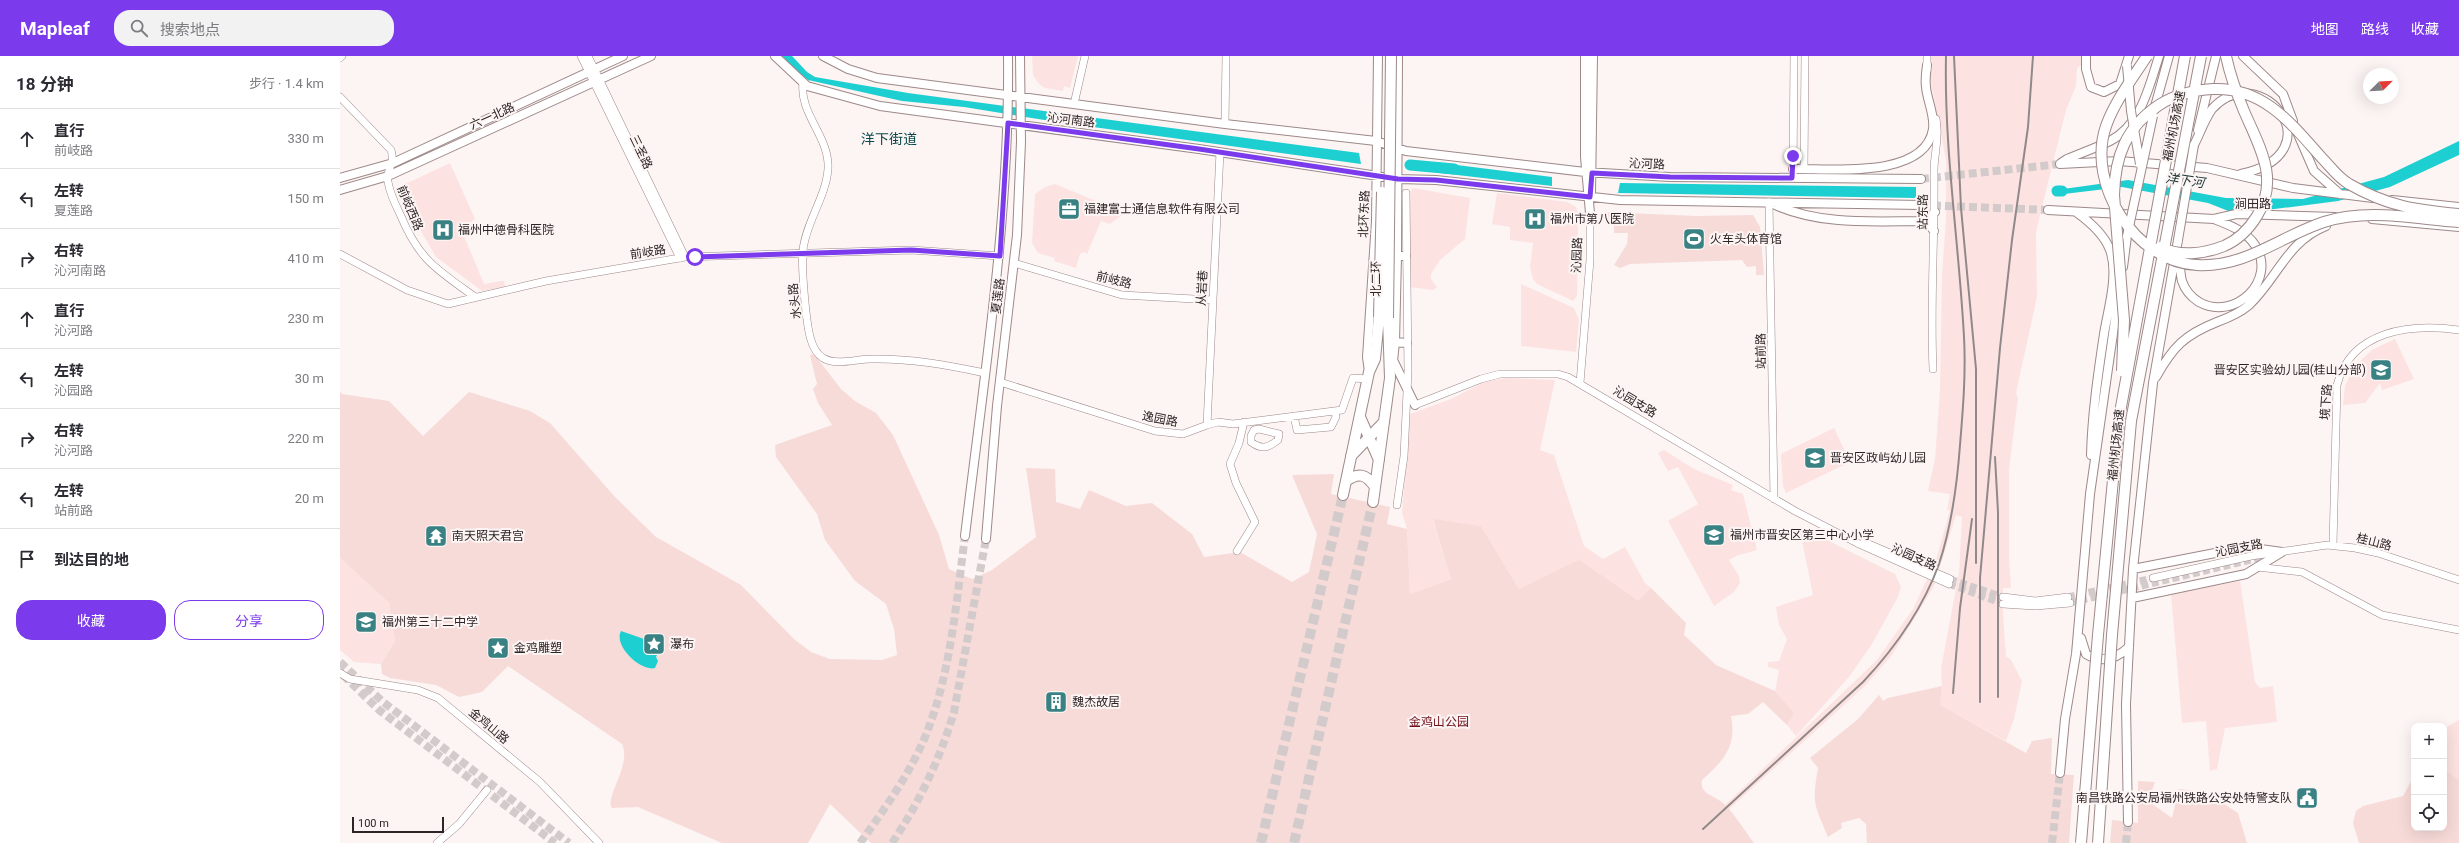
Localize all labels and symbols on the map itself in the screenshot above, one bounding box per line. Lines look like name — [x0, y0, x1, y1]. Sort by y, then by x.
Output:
north arrow — [2363, 68, 2399, 104]
street label: 福州机场高速 — [2160, 89, 2188, 163]
street label: 六一北路 — [467, 100, 517, 132]
street label: 沁河南路 — [1046, 110, 1096, 130]
district label: 洋下街道 — [861, 131, 917, 147]
street label: 三圣路 — [627, 133, 655, 171]
route end — [1784, 147, 1802, 165]
street label: 沁河路 — [1629, 156, 1665, 172]
water label: 洋下河 — [2165, 170, 2208, 191]
street label: 前岐西路 — [394, 183, 426, 233]
street label: 北环东路 — [1356, 190, 1372, 238]
street label: 站东路 — [1916, 194, 1930, 230]
office icon: 福建富士通信息软件有限公司 — [1056, 196, 1082, 222]
street label: 涧田路 — [2235, 197, 2271, 211]
place label: 福建富士通信息软件有限公司 — [1084, 202, 1240, 216]
hospital icon: 福州市第八医院 — [1522, 206, 1548, 232]
place label: 福州市第八医院 — [1550, 212, 1634, 226]
hospital icon: 福州中德骨科医院 — [430, 217, 456, 243]
place label: 福州中德骨科医院 — [458, 223, 554, 237]
sports icon: 火车头体育馆 — [1681, 226, 1707, 252]
place label: 火车头体育馆 — [1710, 232, 1782, 246]
street label: 沁园路 — [1569, 237, 1585, 273]
street label: 前岐路 — [629, 242, 667, 262]
route start — [686, 248, 704, 266]
street label: 北二环 — [1369, 261, 1383, 297]
street label: 前岐路 — [1095, 269, 1133, 291]
street label: 从岩巷 — [1194, 270, 1210, 306]
street label: 夏莲路 — [989, 277, 1007, 315]
street label: 水头路 — [786, 282, 804, 320]
street label: 站前路 — [1754, 333, 1768, 369]
school or university icon: 晋安区实验幼儿园(桂山分部) — [2368, 357, 2394, 383]
place label: 晋安区实验幼儿园(桂山分部) — [2214, 363, 2366, 377]
street label: 沁园支路 — [1611, 384, 1659, 420]
street label: 境下路 — [2318, 384, 2334, 420]
street label: 福州机场高速 — [2105, 408, 2127, 482]
street label: 逸园路 — [1141, 409, 1179, 429]
school or university icon: 晋安区政屿幼儿园 — [1802, 445, 1828, 471]
place label: 晋安区政屿幼儿园 — [1830, 451, 1926, 465]
school or university icon: 福州市晋安区第三中心小学 — [1701, 522, 1727, 548]
temple icon: 南天照天君宫 — [423, 523, 449, 549]
place label: 福州市晋安区第三中心小学 — [1730, 528, 1874, 542]
place label: 南天照天君宫 — [452, 529, 524, 543]
street label: 桂山路 — [2355, 531, 2393, 553]
street label: 沁园支路 — [2214, 537, 2264, 559]
street label: 沁园支路 — [1889, 541, 1939, 573]
school or university icon: 福州第三十二中学 — [353, 609, 379, 635]
place label: 福州第三十二中学 — [382, 615, 478, 629]
place icon: 瀑布 — [641, 631, 667, 657]
place icon: 金鸡雕塑 — [485, 635, 511, 661]
place label: 瀑布 — [670, 637, 694, 651]
place label: 金鸡雕塑 — [514, 641, 562, 655]
building icon: 魏杰故居 — [1043, 689, 1069, 715]
place label: 魏杰故居 — [1072, 695, 1120, 709]
street label: 金鸡山路 — [466, 705, 512, 747]
park label: 金鸡山公园 — [1409, 715, 1469, 729]
public building icon: 南昌铁路公安局福州铁路公安处特警支队 — [2294, 785, 2320, 811]
place label: 南昌铁路公安局福州铁路公安处特警支队 — [2076, 791, 2292, 805]
scale bar — [352, 815, 444, 834]

